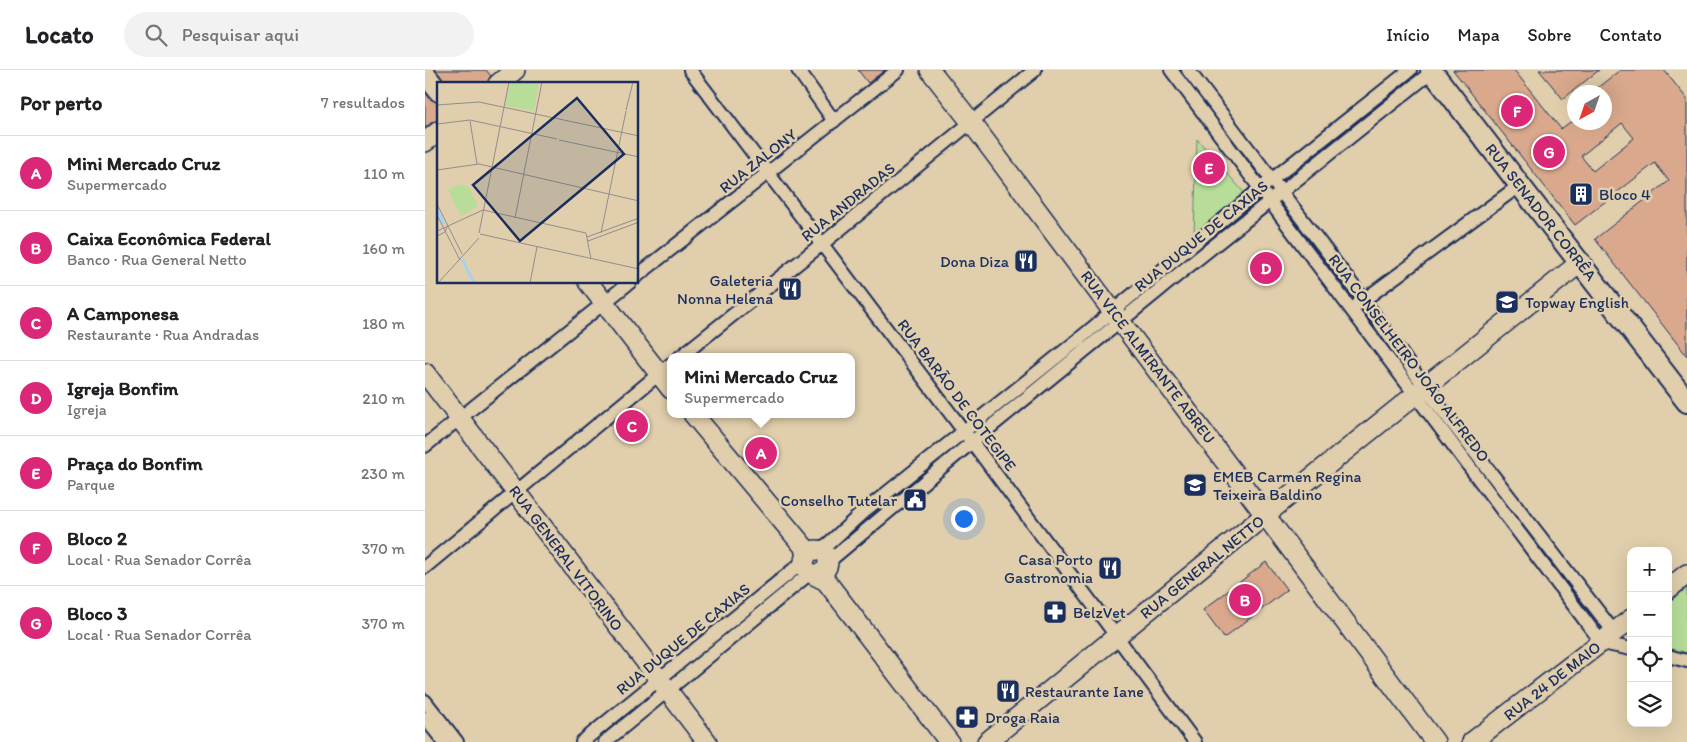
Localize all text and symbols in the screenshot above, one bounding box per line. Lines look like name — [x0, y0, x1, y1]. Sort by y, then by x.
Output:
search box — [124, 12, 474, 57]
text: Locato — [25, 20, 94, 49]
icon: search — [142, 21, 170, 49]
text: Pesquisar aqui — [182, 23, 299, 46]
text: Início — [1386, 24, 1430, 46]
text: Mapa — [1458, 24, 1500, 46]
text: Sobre — [1528, 24, 1572, 46]
text: Contato — [1600, 24, 1662, 46]
inset map — [437, 82, 639, 284]
north arrow — [1567, 85, 1612, 130]
text: Por perto — [20, 90, 102, 115]
pin: F — [1501, 92, 1533, 130]
text: 7 resultados — [321, 93, 405, 112]
street label: RUA ZALONY — [715, 125, 801, 197]
pin: G — [1533, 133, 1565, 171]
street label: RUA SENADOR CORRÊA — [1481, 139, 1601, 285]
pin: E — [1193, 149, 1225, 187]
text: Mini Mercado Cruz — [67, 152, 220, 175]
street label: RUA ANDRADAS — [797, 158, 899, 246]
text: A — [31, 164, 41, 183]
text: 110 m — [363, 164, 405, 183]
text: Supermercado — [67, 175, 167, 194]
street label: RUA DUQUE DE CAXIAS — [1130, 176, 1272, 296]
building icon: Bloco 4 — [1568, 181, 1594, 207]
place label: Bloco 4 — [1599, 185, 1651, 204]
text: Caixa Econômica Federal — [67, 227, 271, 250]
text: B — [31, 239, 41, 258]
text: 160 m — [362, 239, 405, 258]
restaurant icon: Dona Diza — [1013, 248, 1039, 274]
pin: D — [1250, 249, 1282, 287]
text: Banco · Rua General Netto — [67, 250, 247, 269]
street label: RUA CONSELHEIRO JOÃO ALFREDO — [1325, 250, 1493, 466]
place label: Dona Diza — [940, 252, 1010, 271]
street label: RUA VICE ALMIRANTE ABREU — [1077, 267, 1219, 447]
place label: Galeteria Nonna Helena — [677, 271, 773, 308]
restaurant icon: Galeteria Nonna Helena — [777, 276, 803, 302]
school or university icon: Topway English — [1494, 289, 1520, 315]
place label: Topway English — [1525, 293, 1629, 312]
text: A Camponesa — [67, 302, 179, 325]
text: C — [31, 314, 41, 333]
text: 180 m — [362, 314, 405, 333]
street label: RUA BARÃO DE COTEGIPE — [894, 315, 1021, 475]
text: Restaurante · Rua Andradas — [67, 325, 259, 344]
popup — [667, 353, 855, 418]
text: Mini Mercado Cruz — [684, 365, 838, 388]
text: Igreja Bonfim — [67, 377, 178, 400]
text: Supermercado — [684, 388, 784, 407]
text: D — [31, 389, 41, 408]
text: 210 m — [362, 389, 405, 408]
text: Igreja — [67, 400, 107, 419]
pin: C — [616, 407, 648, 445]
pin: A — [745, 434, 777, 472]
text: Praça do Bonfim — [67, 452, 203, 475]
text: E — [32, 464, 40, 483]
text: 230 m — [361, 464, 405, 483]
place label: EMEB Carmen Regina Teixeira Baldino — [1213, 467, 1361, 504]
school or university icon: EMEB Carmen Regina Teixeira Baldino — [1182, 472, 1208, 498]
text: Parque — [67, 475, 115, 494]
street label: RUA GENERAL VITORINO — [505, 481, 627, 635]
public building icon: Conselho Tutelar — [902, 487, 928, 513]
place label: Conselho Tutelar — [780, 491, 898, 510]
your location — [951, 506, 977, 532]
street label: RUA GENERAL NETTO — [1136, 511, 1268, 623]
text: Bloco 2 — [67, 527, 127, 550]
text: F — [32, 539, 40, 558]
text: 370 m — [361, 539, 405, 558]
map controls — [1627, 547, 1672, 727]
button: + — [1627, 547, 1672, 592]
text: Local · Rua Senador Corrêa — [67, 550, 252, 569]
place label: Casa Porto Gastronomia — [1004, 550, 1093, 587]
restaurant icon: Casa Porto Gastronomia — [1097, 555, 1123, 581]
street label: RUA DUQUE DE CAXIAS — [612, 579, 754, 699]
pin: B — [1229, 581, 1261, 619]
button: − — [1627, 592, 1672, 637]
pharmacy icon: BelzVet — [1042, 599, 1068, 625]
text: Bloco 3 — [67, 602, 127, 625]
place label: BelzVet — [1073, 603, 1126, 622]
text: G — [30, 614, 42, 633]
text: 370 m — [361, 614, 405, 633]
text: Local · Rua Senador Corrêa — [67, 625, 252, 644]
street label: RUA 24 DE MAIO — [1500, 637, 1604, 725]
button: locate — [1627, 637, 1672, 682]
restaurant icon: Restaurante Iane — [995, 678, 1021, 704]
place label: Restaurante Iane — [1025, 682, 1144, 701]
button: layers — [1627, 682, 1672, 727]
pharmacy icon: Droga Raia — [954, 704, 980, 730]
place label: Droga Raia — [985, 708, 1060, 727]

